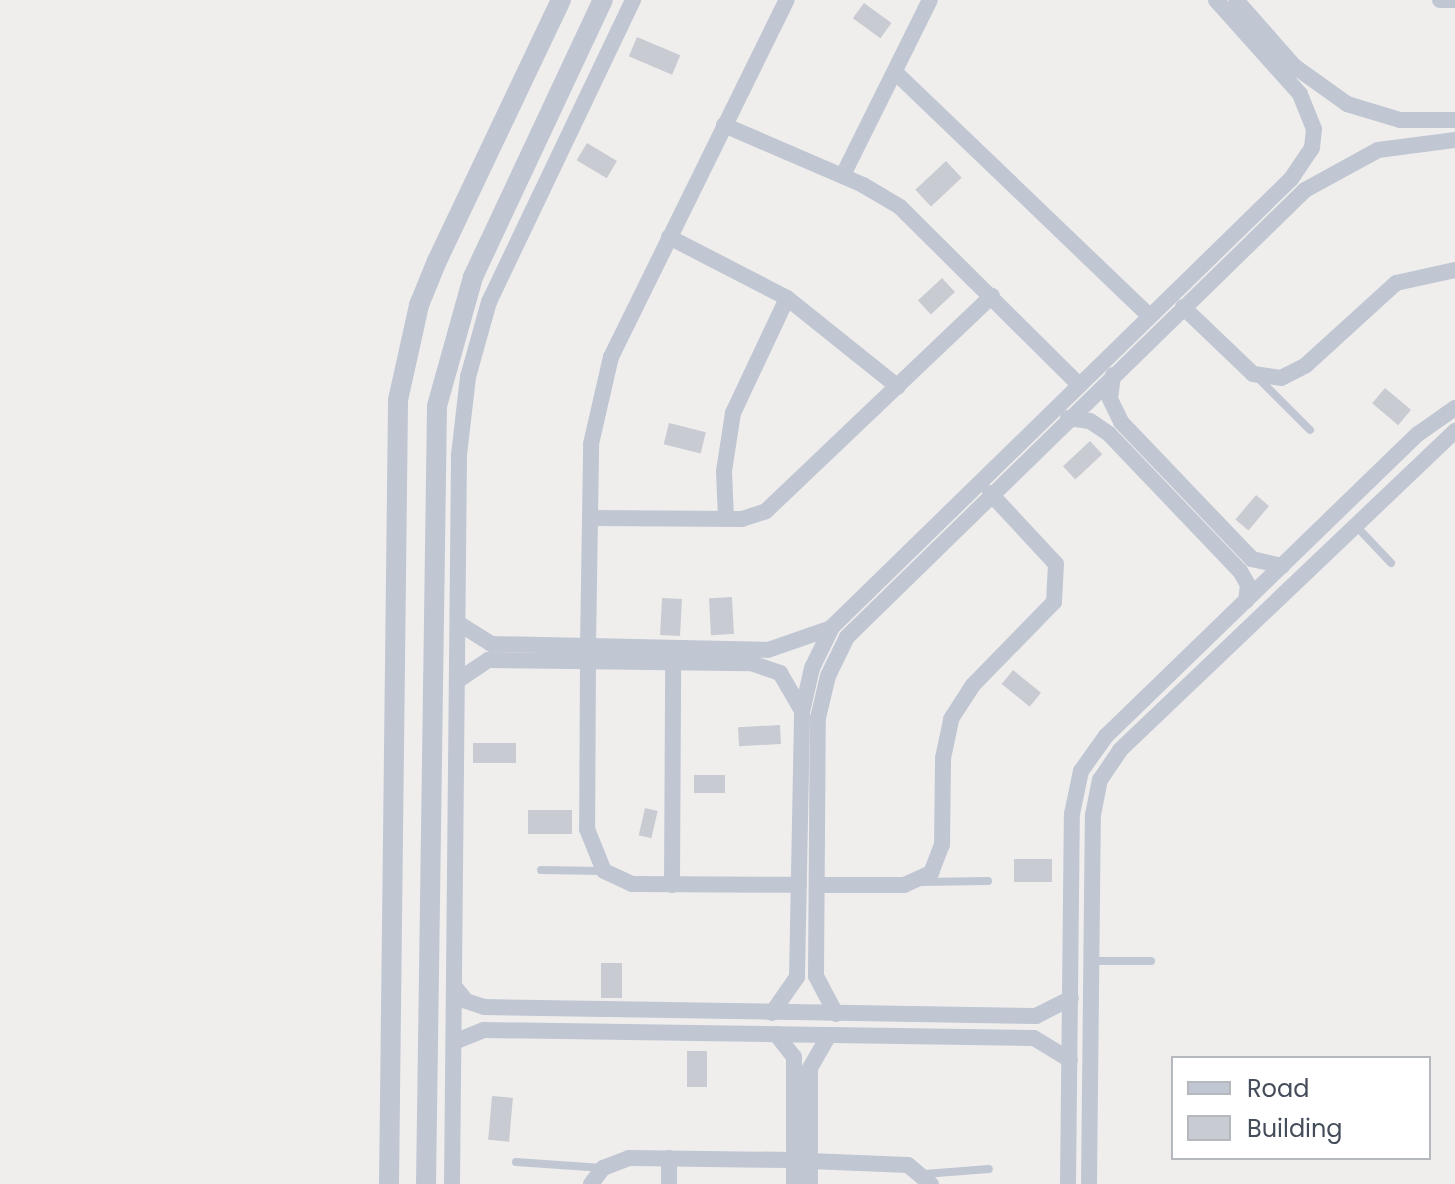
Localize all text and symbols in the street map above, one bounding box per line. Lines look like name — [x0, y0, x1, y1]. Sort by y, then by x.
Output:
legend — [1171, 1056, 1431, 1160]
text: Road — [1247, 1072, 1309, 1105]
text: Building — [1247, 1112, 1343, 1145]

